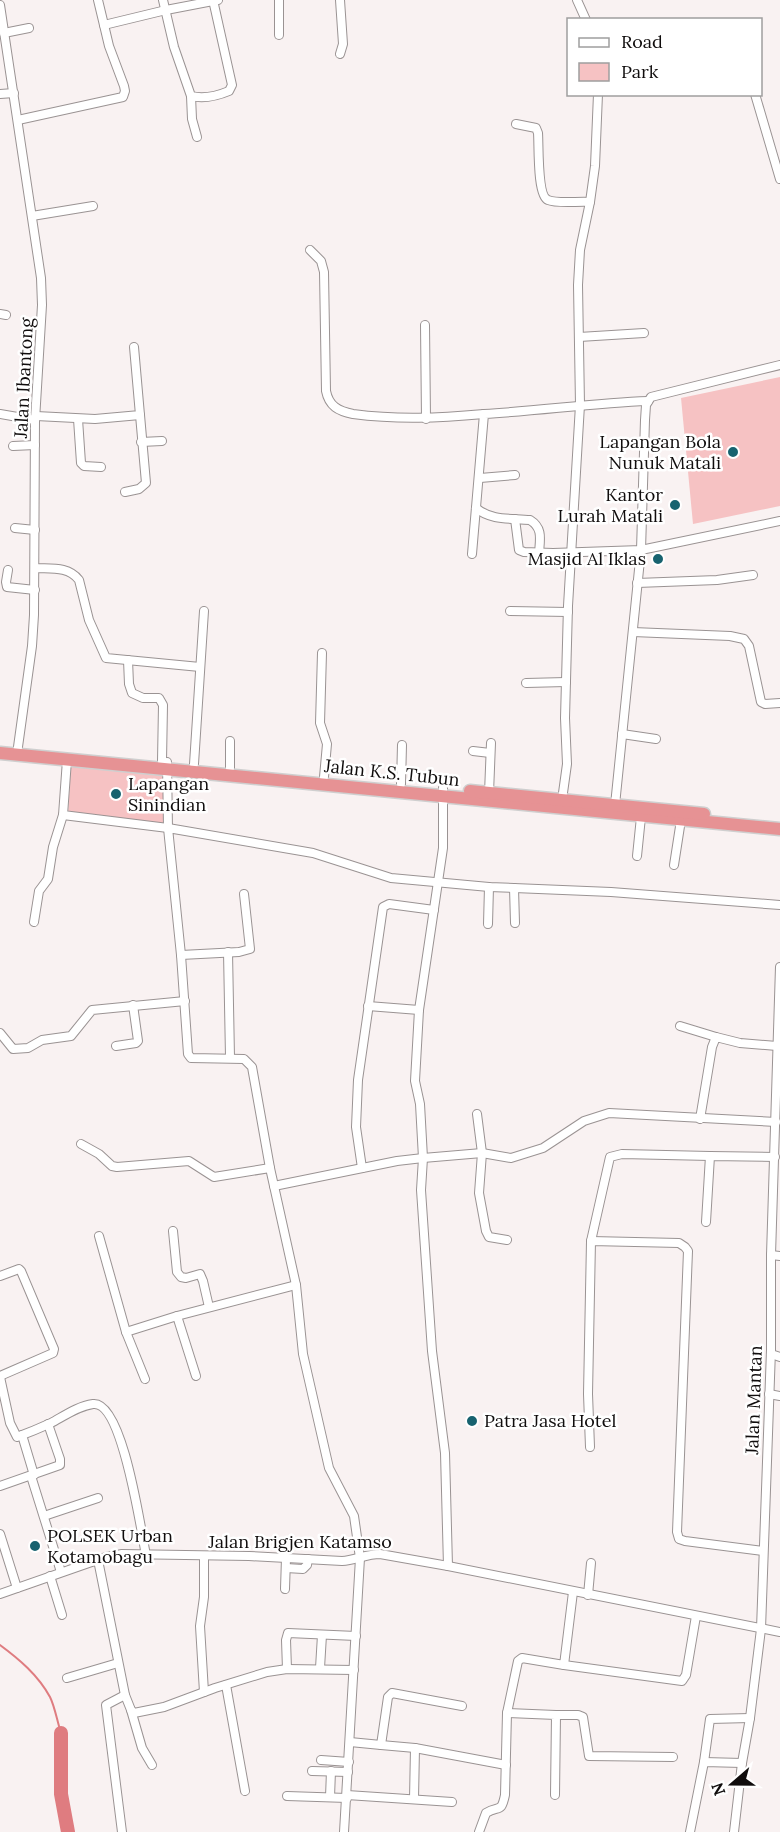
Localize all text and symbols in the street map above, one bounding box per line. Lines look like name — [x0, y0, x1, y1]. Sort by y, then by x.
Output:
legend — [567, 18, 762, 96]
text: Road — [621, 30, 663, 53]
text: Park — [621, 60, 659, 83]
street label: Jalan Ibantong — [9, 316, 38, 440]
place label: Lapangan Bola Nunuk Matali — [599, 430, 721, 474]
marker: Lapangan Bola Nunuk Matali — [726, 445, 740, 459]
place label: Kantor Lurah Matali — [557, 483, 663, 527]
marker: Kantor Lurah Matali — [668, 498, 682, 512]
place label: Masjid Al Iklas — [527, 547, 646, 570]
marker: Masjid Al Iklas — [651, 552, 665, 566]
street label: Jalan K.S. Tubun — [322, 754, 461, 791]
place label: Lapangan Sinindian — [128, 772, 209, 816]
marker: Lapangan Sinindian — [109, 787, 123, 801]
street label: Jalan Mantan — [740, 1345, 767, 1456]
place label: Patra Jasa Hotel — [484, 1409, 617, 1432]
marker: Patra Jasa Hotel — [465, 1414, 479, 1428]
place label: POLSEK Urban Kotamobagu — [47, 1524, 173, 1568]
street label: Jalan Brigjen Katamso — [207, 1530, 392, 1553]
marker: POLSEK Urban Kotamobagu — [28, 1539, 42, 1553]
north arrow — [702, 1754, 762, 1814]
text: N — [706, 1780, 729, 1798]

